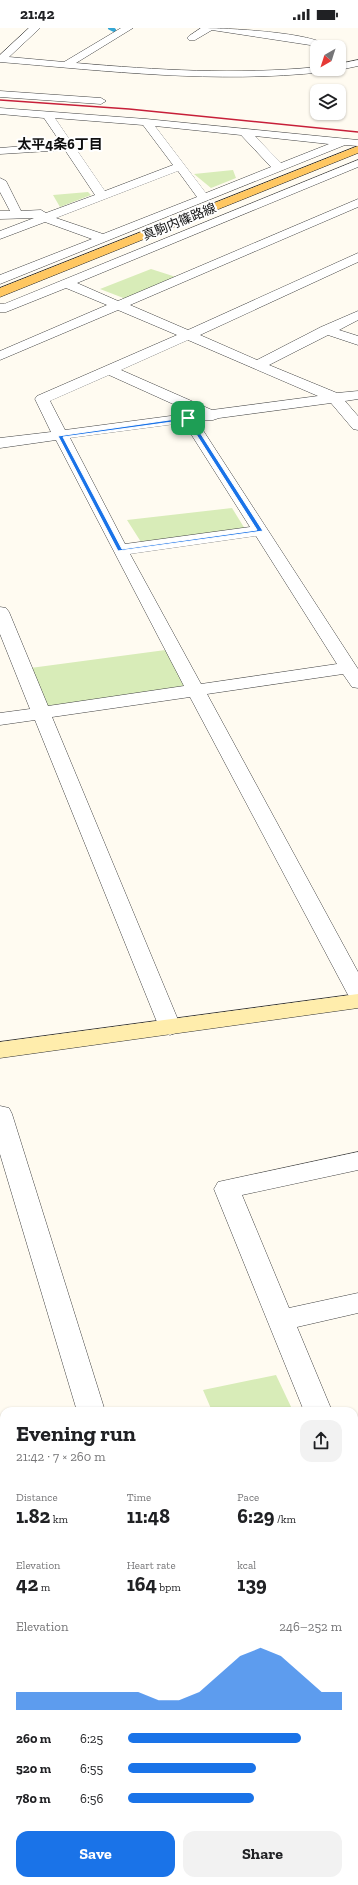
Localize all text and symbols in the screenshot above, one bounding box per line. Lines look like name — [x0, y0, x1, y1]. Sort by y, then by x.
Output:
text: 21:42 — [20, 5, 54, 23]
north arrow — [310, 40, 346, 76]
map controls — [310, 40, 346, 120]
button: layers — [310, 84, 346, 120]
district label: 太平4条6丁目 — [17, 136, 103, 153]
street label: 真駒内篠路線 — [140, 200, 218, 243]
pin — [171, 401, 205, 435]
icon: arrive — [177, 407, 199, 429]
text: Evening run — [16, 1420, 136, 1447]
button: share — [300, 1420, 342, 1462]
text: 21:42 · 7 × 260 m — [16, 1449, 105, 1464]
text: Distance — [16, 1491, 58, 1504]
text: Time — [127, 1491, 151, 1504]
text: Pace — [237, 1491, 259, 1504]
text: 1.82 — [16, 1504, 50, 1528]
text: 11:48 — [127, 1504, 170, 1528]
text: 6:29 — [237, 1504, 274, 1528]
text: km — [50, 1513, 68, 1526]
text: /km — [274, 1513, 296, 1526]
text: Elevation — [16, 1559, 60, 1572]
text: Heart rate — [127, 1559, 176, 1572]
text: kcal — [237, 1559, 256, 1572]
text: 42 — [16, 1572, 38, 1596]
text: 164 — [127, 1572, 157, 1596]
text: 139 — [237, 1572, 267, 1596]
text: m — [38, 1581, 50, 1594]
text: bpm — [157, 1581, 181, 1594]
text: Elevation — [16, 1619, 68, 1634]
text: 246–252 m — [279, 1619, 342, 1634]
text: 260 m — [16, 1731, 51, 1746]
text: 6:25 — [80, 1731, 103, 1746]
text: 520 m — [16, 1761, 51, 1776]
text: 6:55 — [80, 1761, 103, 1776]
text: 780 m — [16, 1791, 51, 1806]
text: 6:56 — [80, 1791, 103, 1806]
button: Save — [16, 1831, 175, 1877]
button: Share — [183, 1831, 342, 1877]

